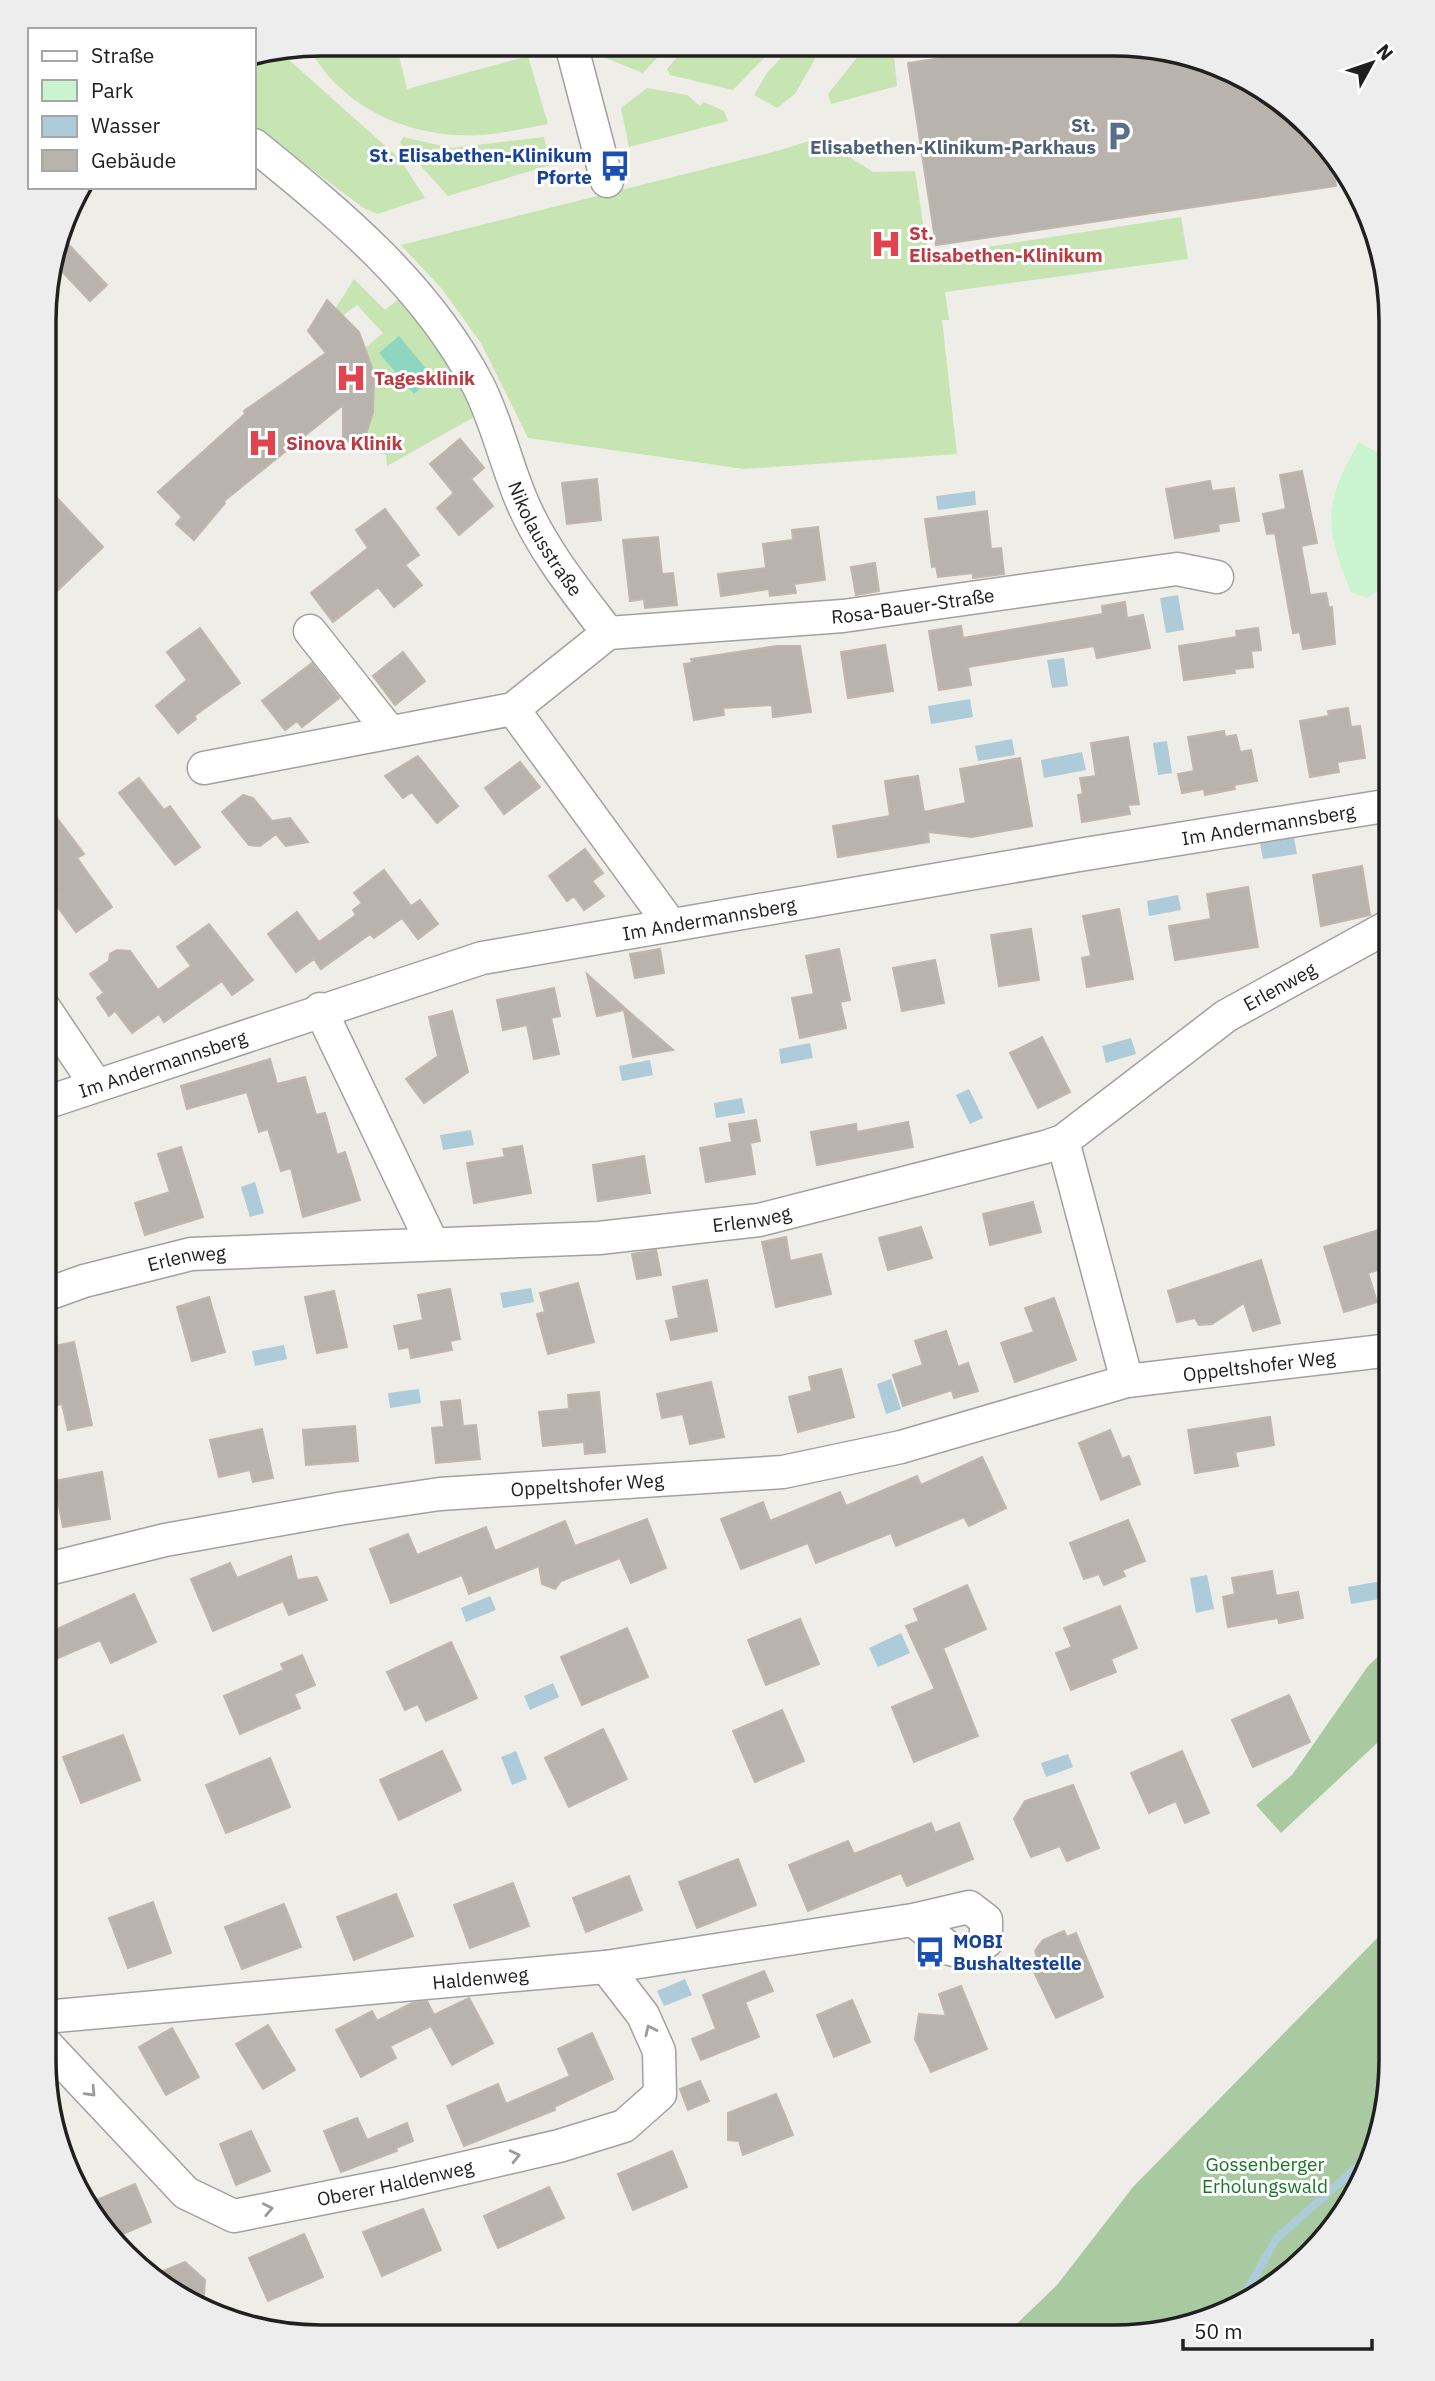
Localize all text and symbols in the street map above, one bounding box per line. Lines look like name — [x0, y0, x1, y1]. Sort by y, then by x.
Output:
legend — [28, 28, 256, 189]
north arrow — [1337, 28, 1407, 98]
text: N — [1371, 39, 1399, 65]
text: Straße — [91, 41, 154, 69]
text: Park — [91, 76, 134, 104]
text: Wasser — [91, 111, 161, 139]
place label: St. Elisabethen-Klinikum-Parkhaus — [810, 113, 1096, 159]
parking icon: St. Elisabethen-Klinikum-Parkhaus — [1102, 119, 1136, 153]
place label: St. Elisabethen-Klinikum Pforte — [369, 143, 592, 189]
text: Gebäude — [91, 146, 176, 174]
bus stop icon: St. Elisabethen-Klinikum Pforte — [598, 149, 632, 183]
place label: St. Elisabethen-Klinikum — [909, 221, 1103, 267]
hospital icon: St. Elisabethen-Klinikum — [869, 227, 903, 261]
hospital icon: Tagesklinik — [334, 361, 368, 395]
place label: Tagesklinik — [374, 366, 475, 390]
hospital icon: Sinova Klinik — [246, 426, 280, 460]
place label: Sinova Klinik — [286, 431, 403, 455]
street label: Nikolausstraße — [503, 478, 588, 601]
street label: Rosa-Bauer-Straße — [830, 583, 996, 629]
street label: Im Andermannsberg — [1180, 799, 1357, 850]
street label: Im Andermannsberg — [621, 892, 798, 946]
street label: Erlenweg — [1239, 957, 1320, 1016]
street label: Im Andermannsberg — [75, 1025, 250, 1103]
street label: Erlenweg — [711, 1200, 794, 1237]
street label: Erlenweg — [145, 1241, 226, 1277]
street label: Oppeltshofer Weg — [1181, 1345, 1337, 1386]
street label: Oppeltshofer Weg — [510, 1468, 665, 1501]
place label: MOBI Bushaltestelle — [953, 1929, 1082, 1975]
bus stop icon: MOBI Bushaltestelle — [913, 1935, 947, 1969]
street label: Haldenweg — [431, 1962, 529, 1994]
one-way arrow — [644, 2025, 658, 2037]
one-way arrow — [82, 2084, 95, 2097]
one-way arrow — [509, 2150, 521, 2164]
park label: Gossenberger Erholungswald — [1202, 2152, 1328, 2198]
street label: Oberer Haldenweg — [315, 2154, 476, 2211]
one-way arrow — [262, 2202, 274, 2217]
scale bar — [1183, 2308, 1372, 2352]
text: 50 m — [1194, 2317, 1243, 2345]

